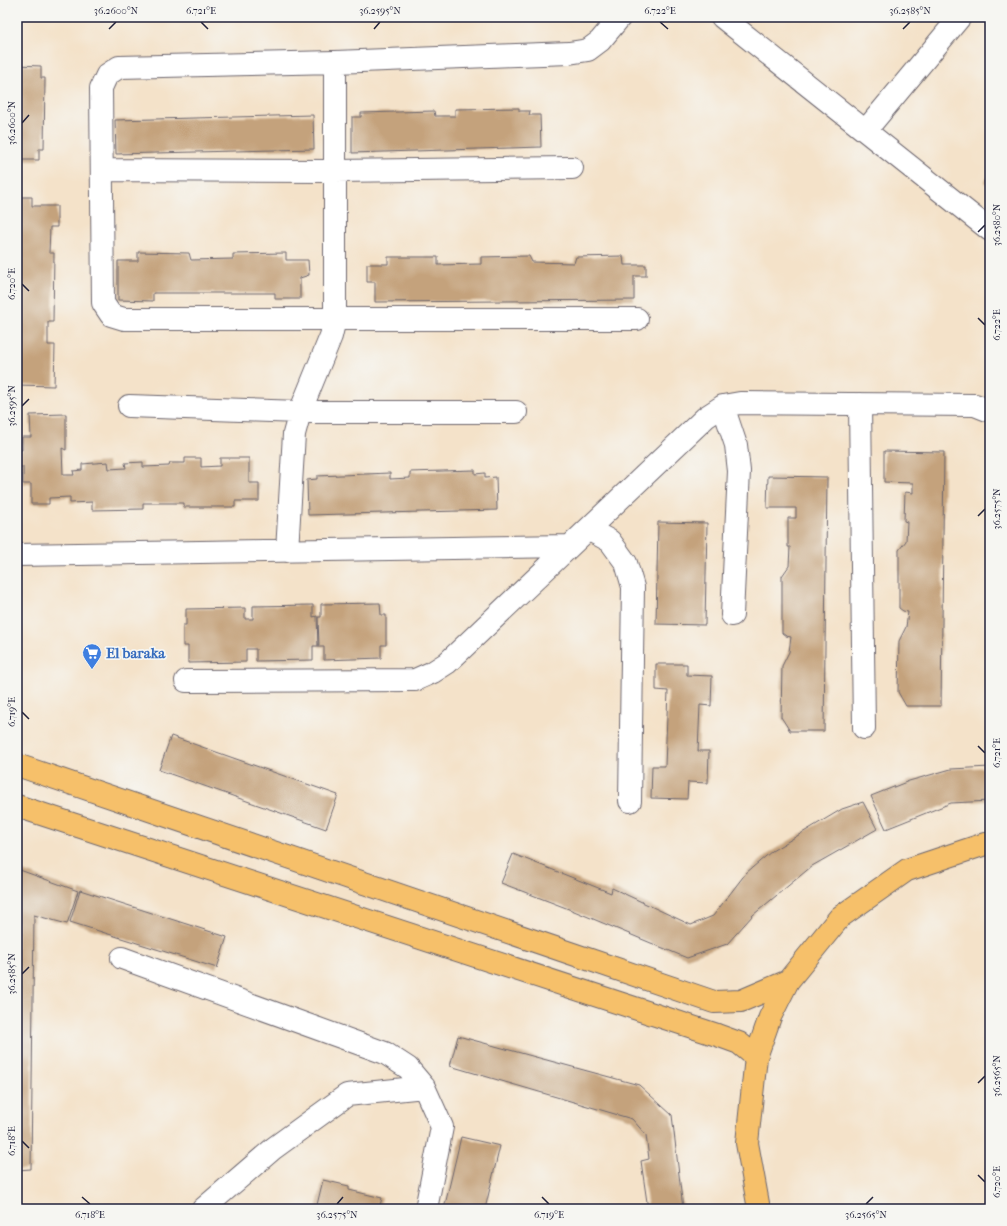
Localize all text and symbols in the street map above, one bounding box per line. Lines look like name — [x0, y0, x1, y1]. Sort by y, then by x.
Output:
text: 36.2600°N — [94, 5, 139, 17]
text: 6.721°E — [186, 5, 216, 17]
text: 36.2595°N — [359, 5, 401, 17]
text: 6.722°E — [644, 5, 676, 17]
text: 36.2585°N — [889, 5, 931, 17]
text: 36.2600°N — [6, 100, 18, 145]
text: 36.2580°N — [991, 203, 1003, 246]
text: 6.720°E — [6, 268, 18, 300]
text: 6.722°E — [991, 309, 1003, 341]
text: 36.2595°N — [6, 385, 18, 427]
text: 36.2575°N — [991, 488, 1003, 530]
supermarket icon: El baraka — [81, 642, 103, 670]
place label: El baraka — [106, 644, 166, 662]
text: 6.719°E — [6, 697, 18, 727]
text: 6.721°E — [991, 738, 1003, 768]
text: 36.2585°N — [6, 953, 18, 995]
text: 36.2565°N — [991, 1055, 1003, 1097]
text: 6.718°E — [6, 1126, 18, 1156]
text: 6.720°E — [991, 1166, 1003, 1198]
text: 6.718°E — [75, 1209, 105, 1221]
text: 36.2575°N — [316, 1209, 358, 1221]
text: 6.719°E — [534, 1209, 564, 1221]
text: 36.2565°N — [845, 1209, 887, 1221]

